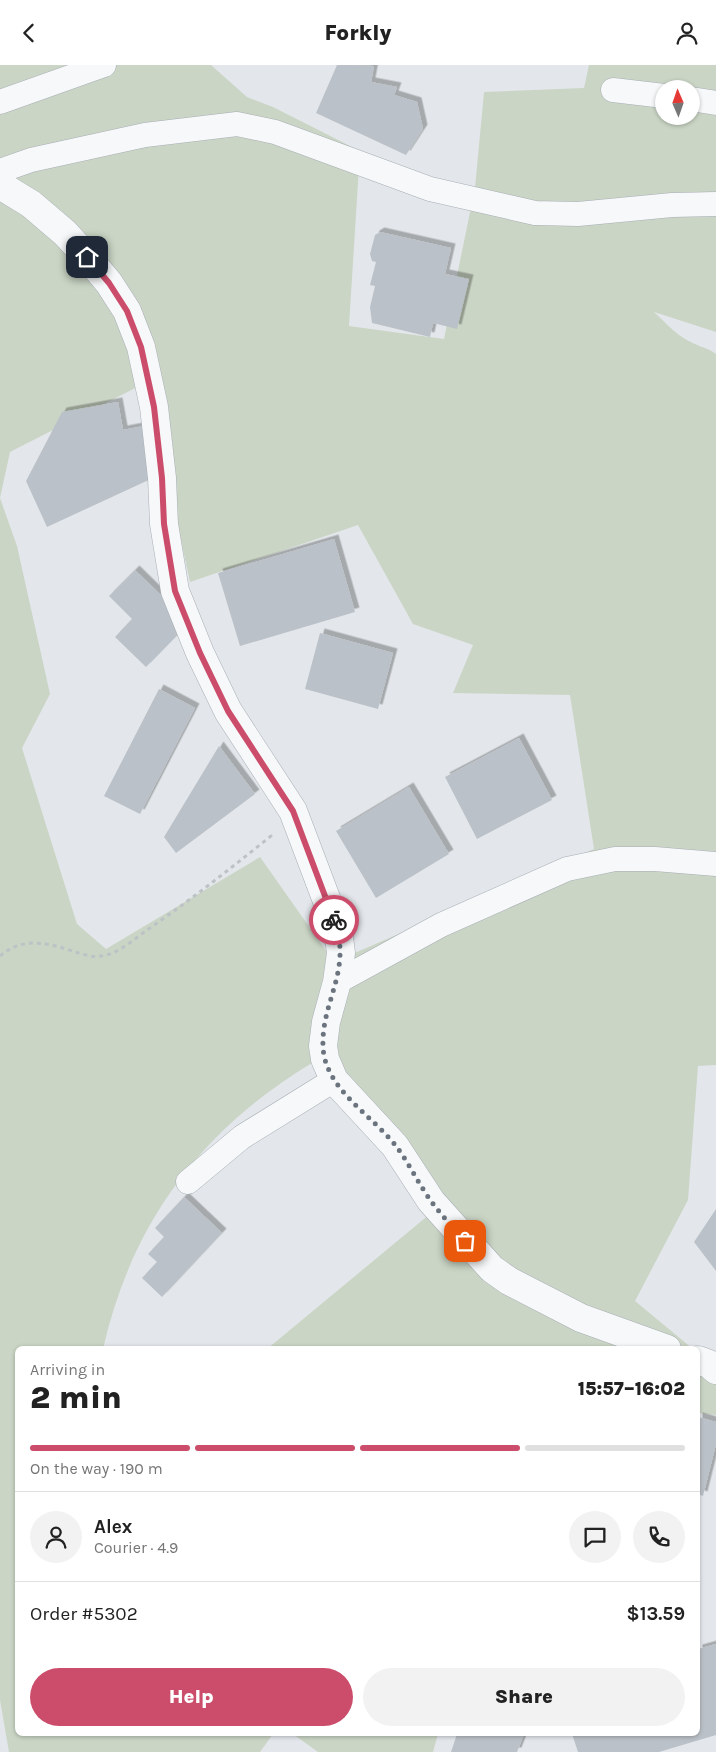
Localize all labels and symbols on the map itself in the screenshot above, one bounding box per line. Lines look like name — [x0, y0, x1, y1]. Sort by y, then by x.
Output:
north arrow — [655, 80, 700, 125]
pin — [66, 236, 108, 278]
courier — [309, 895, 359, 945]
pin — [444, 1220, 486, 1262]

